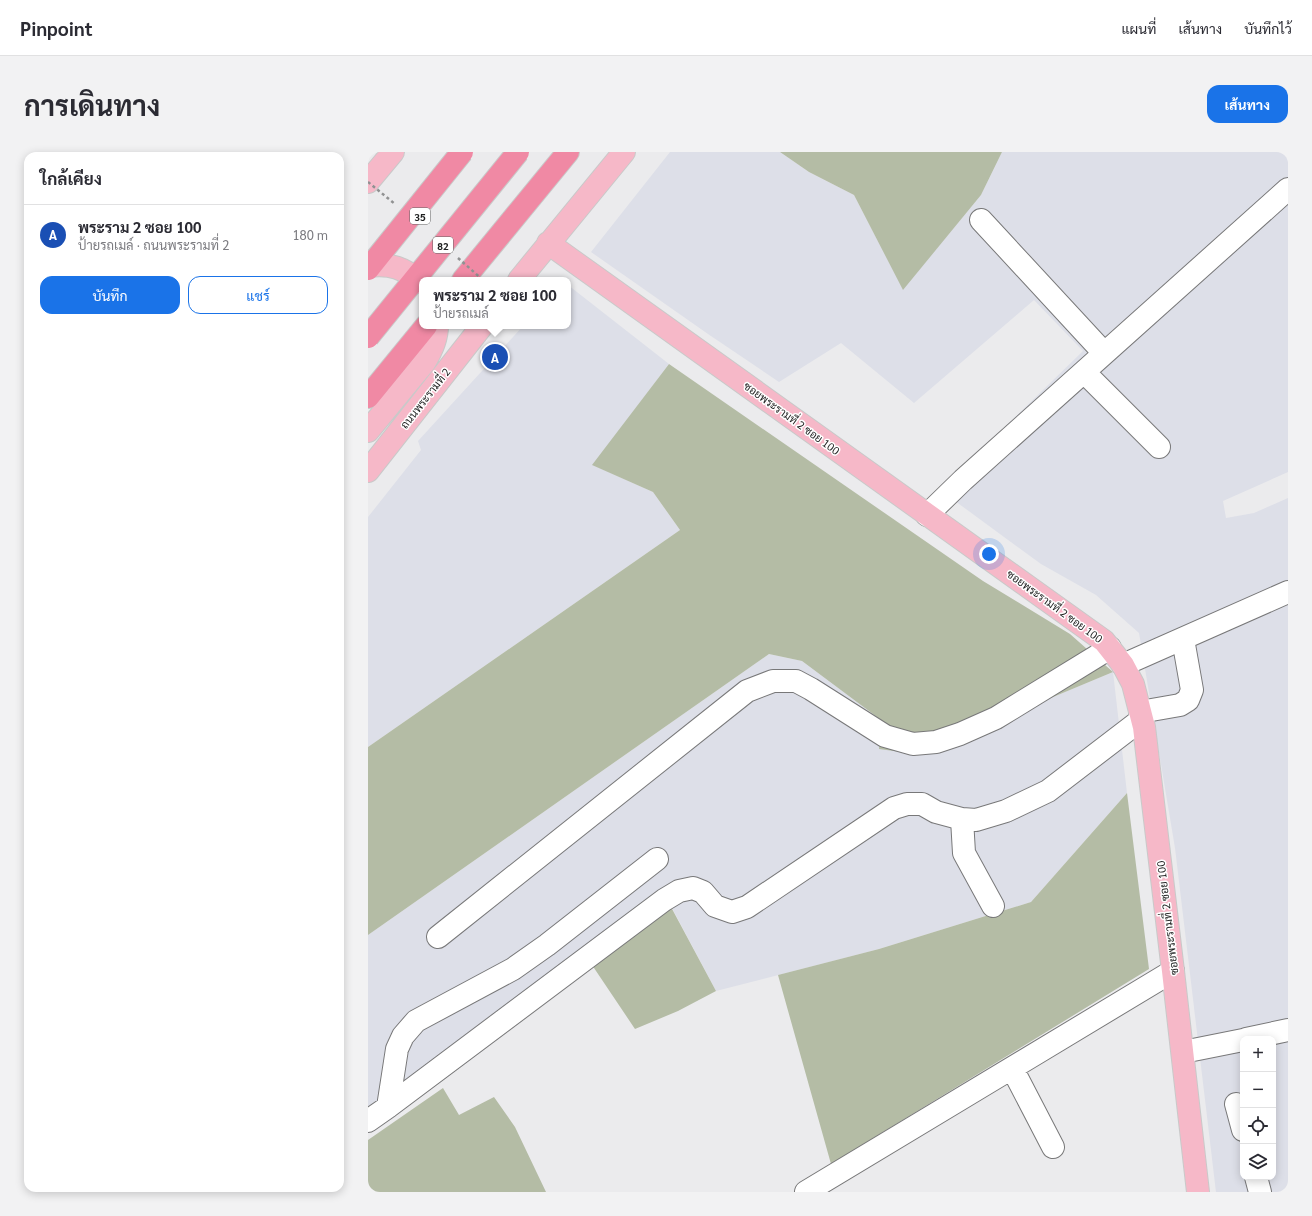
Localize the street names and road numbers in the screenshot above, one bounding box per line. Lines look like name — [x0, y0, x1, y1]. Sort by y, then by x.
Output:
road number: 35 — [410, 208, 430, 224]
road number: 82 — [433, 237, 453, 253]
street label: ถนนพระรามที่ 2 — [394, 363, 453, 431]
street label: ซอยพระรามที่ 2 ซอย 100 — [741, 376, 845, 458]
street label: ซอยพระรามที่ 2 ซอย 100 — [1004, 564, 1108, 646]
street label: ซอยพระรามที่ 2 ซอย 100 — [1150, 860, 1181, 976]

